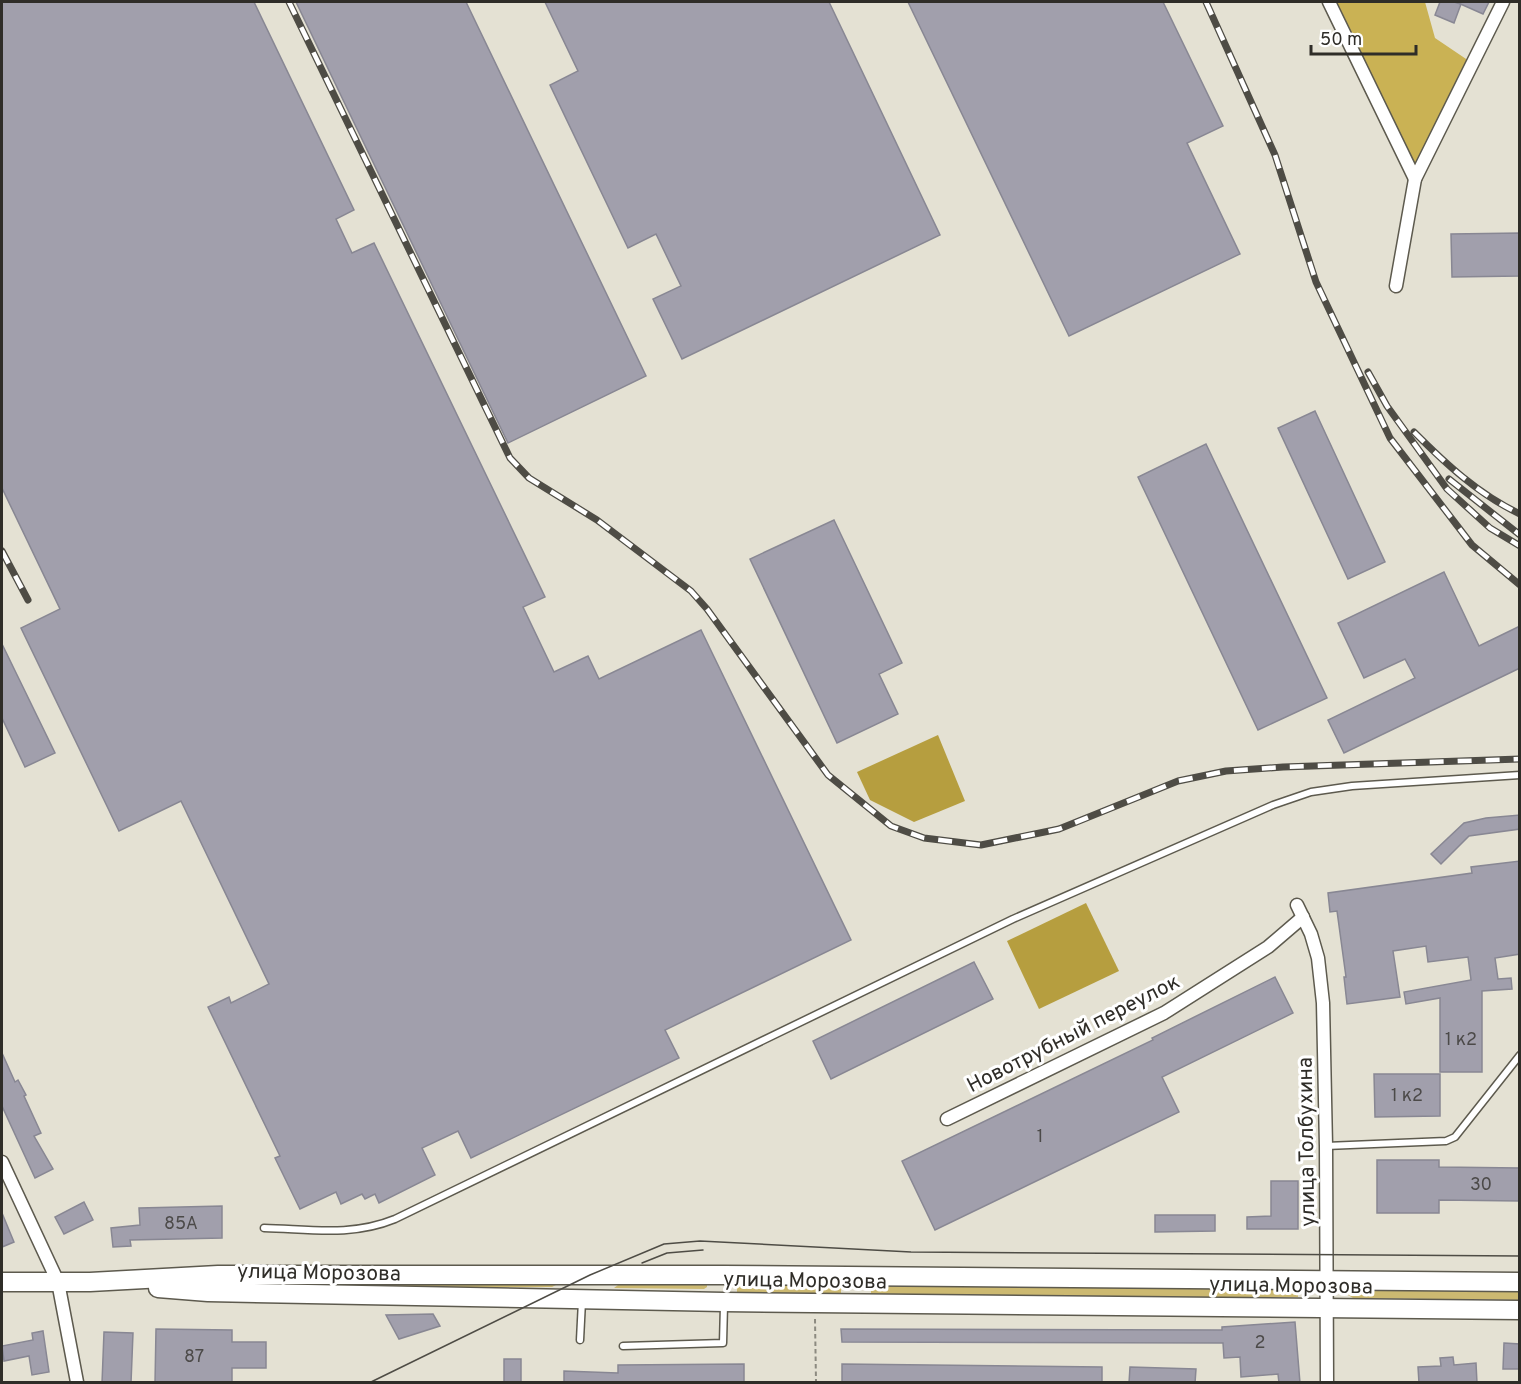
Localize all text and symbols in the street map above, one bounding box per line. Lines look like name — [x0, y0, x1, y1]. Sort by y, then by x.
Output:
scale bar — [1311, 18, 1416, 56]
text: 50 m — [1320, 29, 1362, 52]
street label: Новотрубный переулок — [963, 969, 1185, 1100]
house number: 1 к2 — [1445, 1029, 1477, 1052]
street label: улица Толбухина — [1293, 1057, 1322, 1227]
house number: 1 к2 — [1391, 1085, 1423, 1108]
house number: 1 — [1037, 1126, 1043, 1149]
house number: 30 — [1470, 1174, 1492, 1197]
house number: 85А — [164, 1213, 198, 1236]
street label: улица Морозова — [237, 1259, 401, 1288]
street label: улица Морозова — [723, 1267, 887, 1296]
street label: улица Морозова — [1209, 1272, 1373, 1301]
house number: 2 — [1254, 1332, 1266, 1355]
house number: 87 — [184, 1346, 204, 1369]

